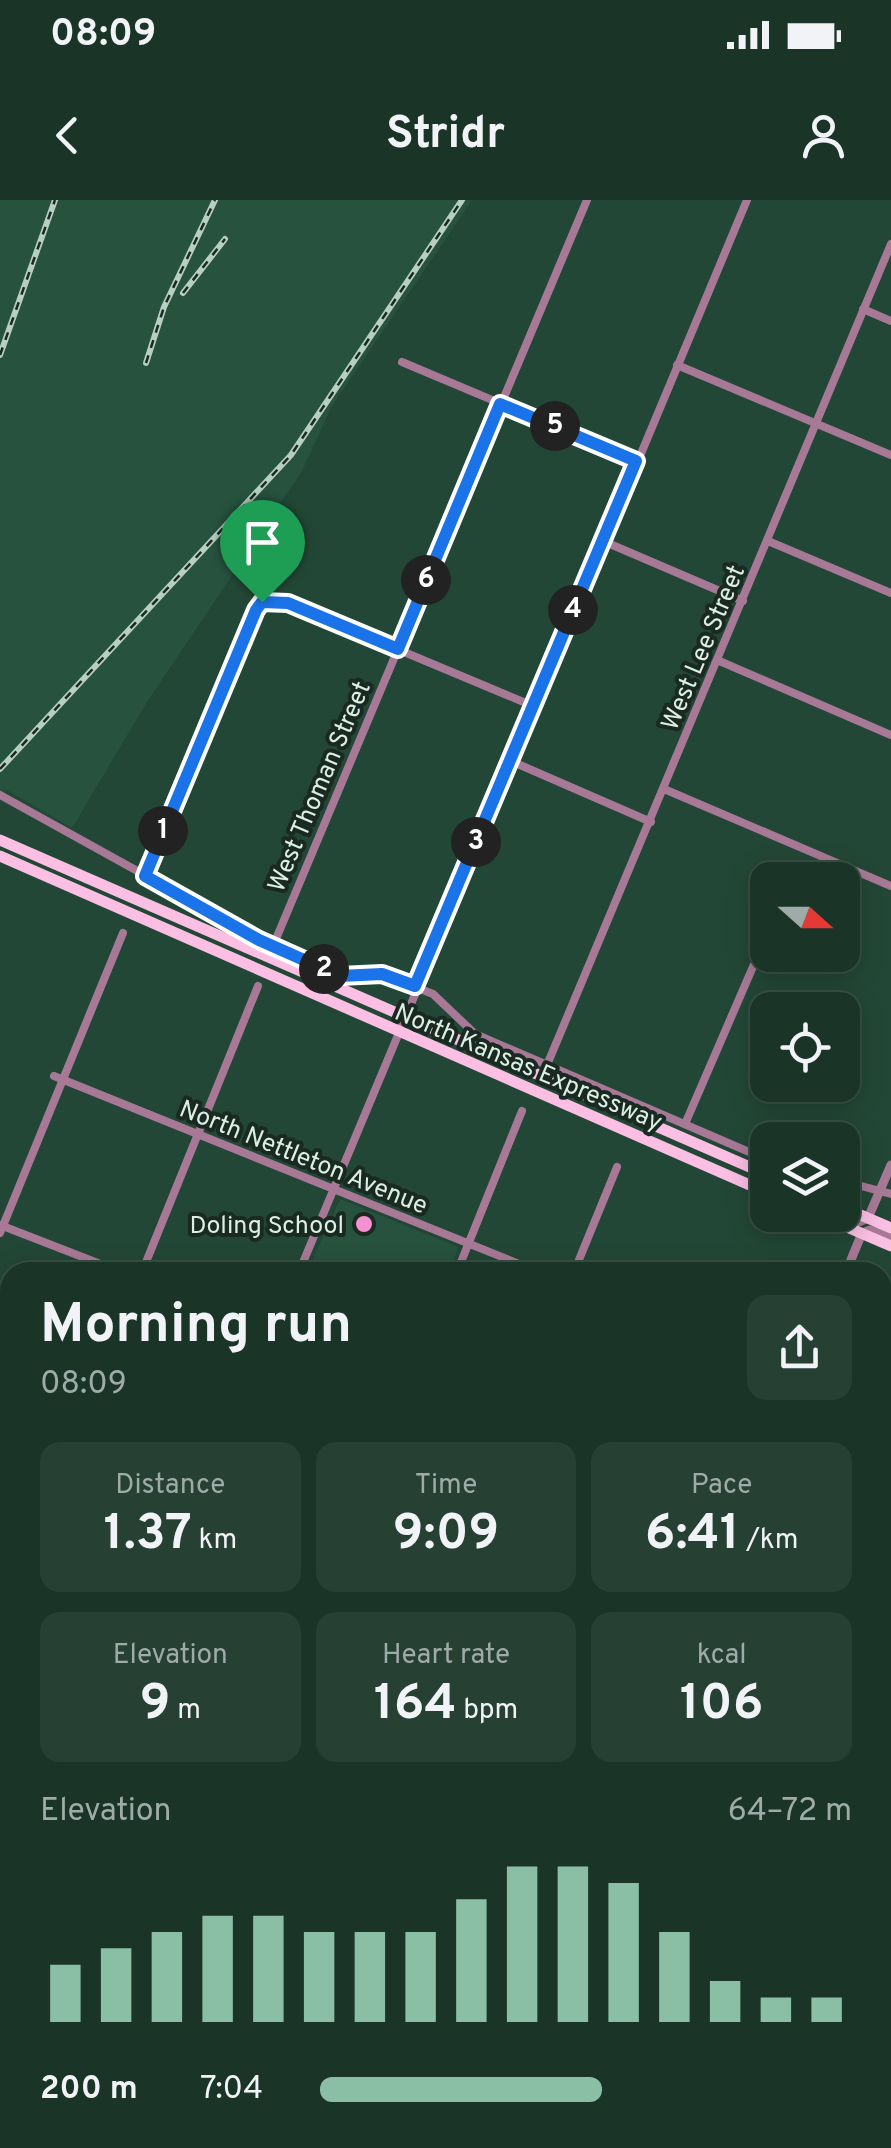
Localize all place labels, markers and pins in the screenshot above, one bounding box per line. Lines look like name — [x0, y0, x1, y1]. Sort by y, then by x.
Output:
pin: 5 — [530, 401, 580, 451]
pin — [220, 500, 305, 603]
pin: 6 — [401, 555, 451, 605]
pin: 4 — [548, 585, 598, 635]
pin: 1 — [138, 806, 188, 856]
pin: 3 — [451, 817, 501, 867]
pin: 2 — [299, 944, 349, 994]
place label: Doling School — [190, 1211, 344, 1243]
marker: Doling School — [353, 1213, 375, 1235]

